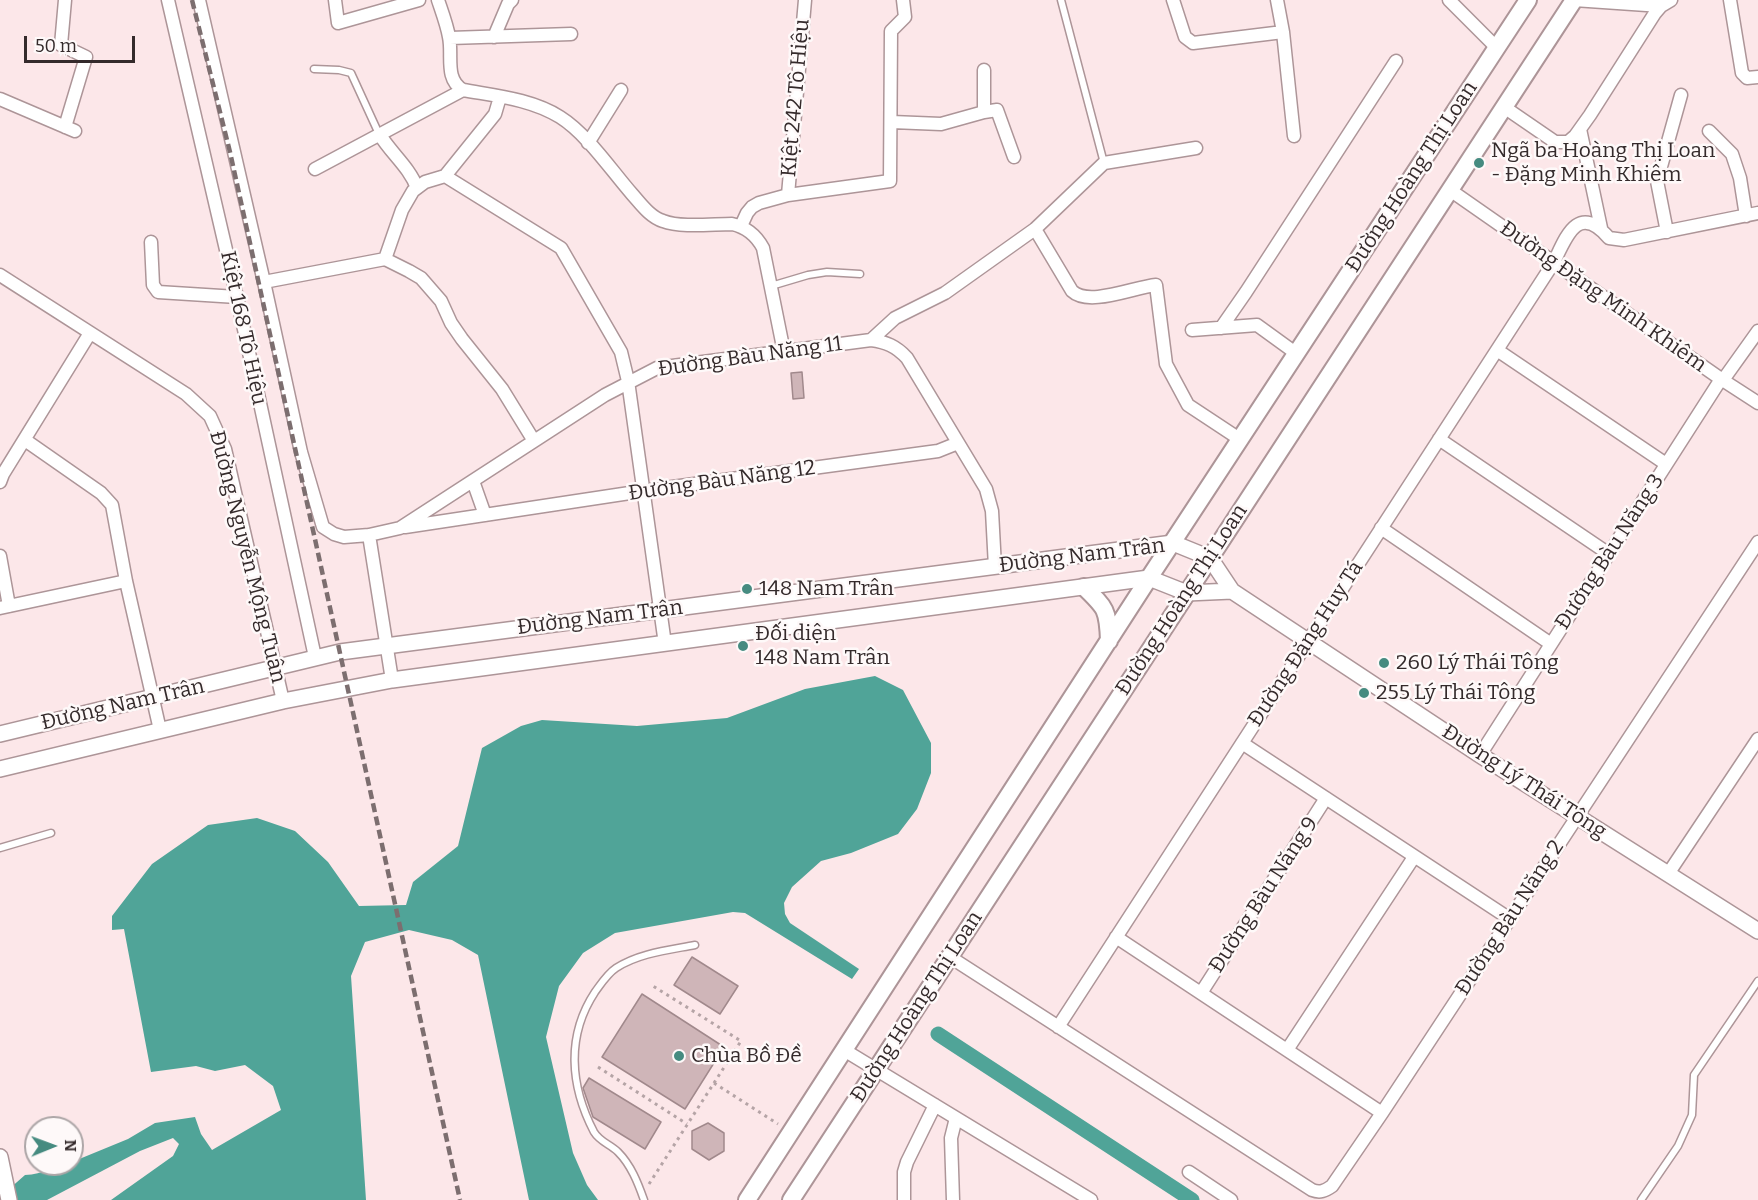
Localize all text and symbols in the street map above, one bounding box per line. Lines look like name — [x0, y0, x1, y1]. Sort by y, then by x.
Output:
street label: Kiệt 242 Tô Hiệu — [777, 18, 815, 178]
scale bar — [27, 24, 138, 62]
text: 50 m — [35, 35, 77, 57]
street label: Đường Hoàng Thị Loan — [1341, 77, 1483, 277]
place label: Ngã ba Hoàng Thị Loan - Đặng Minh Khiêm — [1491, 138, 1715, 188]
marker: Ngã ba Hoàng Thị Loan - Đặng Minh Khiêm — [1472, 156, 1486, 170]
street label: Đường Đặng Minh Khiêm — [1495, 216, 1711, 378]
street label: Kiệt 168 Tô Hiệu — [214, 249, 272, 407]
street label: Đường Bàu Năng 11 — [656, 332, 844, 382]
street label: Đường Nguyễn Mộng Tuân — [203, 428, 291, 686]
street label: Đường Bàu Năng 12 — [627, 455, 817, 507]
street label: Đường Bàu Năng 3 — [1550, 470, 1670, 634]
street label: Đường Hoàng Thị Loan — [1111, 500, 1253, 700]
street label: Đường Nam Trân — [998, 533, 1166, 579]
street label: Đường Đặng Huy Tá — [1243, 557, 1369, 731]
place label: 148 Nam Trân — [759, 576, 894, 602]
marker: 148 Nam Trân — [740, 582, 754, 596]
street label: Đường Nam Trân — [516, 595, 684, 641]
place label: Đối diện 148 Nam Trân — [755, 621, 890, 671]
marker: Đối diện 148 Nam Trân — [736, 639, 750, 653]
place label: 260 Lý Thái Tông — [1396, 650, 1559, 676]
marker: 260 Lý Thái Tông — [1377, 656, 1391, 670]
street label: Đường Nam Trân — [39, 674, 207, 736]
place label: 255 Lý Thái Tông — [1376, 680, 1535, 706]
marker: 255 Lý Thái Tông — [1357, 686, 1371, 700]
street label: Đường Lý Thái Tông — [1437, 719, 1611, 845]
street label: Đường Bàu Năng 9 — [1204, 812, 1324, 978]
street label: Đường Bàu Năng 2 — [1450, 836, 1570, 1000]
street label: Đường Hoàng Thị Loan — [846, 907, 988, 1107]
place label: Chùa Bồ Đề — [691, 1043, 802, 1069]
marker: Chùa Bồ Đề — [672, 1049, 686, 1063]
north arrow — [24, 1116, 84, 1176]
text: N — [61, 1139, 80, 1152]

